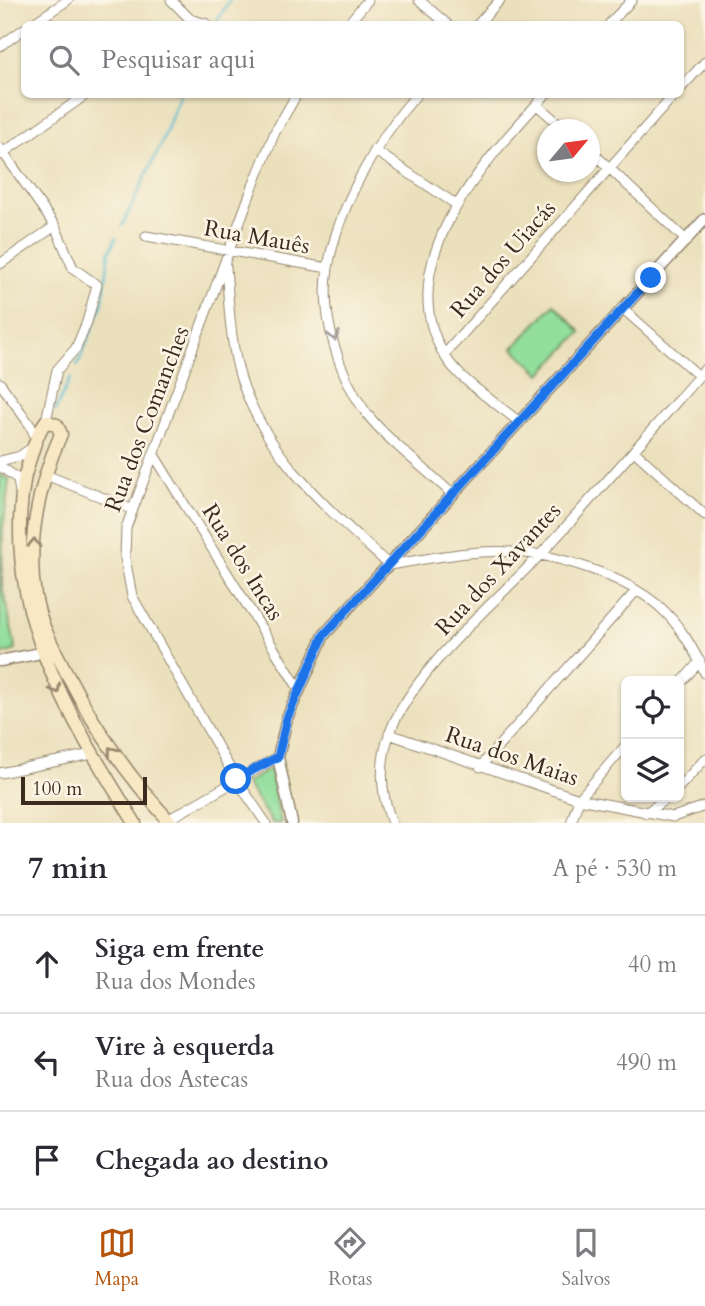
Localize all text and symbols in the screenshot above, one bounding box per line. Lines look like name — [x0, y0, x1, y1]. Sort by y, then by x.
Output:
search box — [21, 21, 684, 98]
icon: search — [45, 41, 83, 79]
text: Pesquisar aqui — [101, 42, 256, 77]
north arrow — [537, 119, 600, 182]
street label: Rua dos Uiacás — [443, 194, 563, 324]
street label: Rua Mauês — [202, 212, 312, 262]
route end — [635, 262, 666, 293]
street label: Rua dos Comanches — [97, 322, 197, 516]
one-way arrow — [325, 330, 340, 342]
street label: Rua dos Xavantes — [428, 496, 568, 642]
street label: Rua dos Incas — [195, 498, 291, 626]
one-way arrow — [26, 537, 41, 548]
map controls — [621, 676, 684, 802]
button: locate — [621, 676, 684, 739]
one-way arrow — [48, 682, 61, 694]
street label: Rua dos Maias — [441, 719, 583, 793]
button: layers — [621, 739, 684, 802]
one-way arrow — [108, 747, 121, 759]
route start — [220, 763, 251, 794]
scale bar — [21, 774, 147, 806]
text: 100 m — [32, 776, 82, 802]
text: 7 min — [28, 848, 108, 889]
text: A pé · 530 m — [553, 853, 677, 884]
text: Siga em frente — [95, 931, 264, 966]
icon: ahead — [28, 945, 66, 983]
text: 40 m — [628, 949, 677, 980]
text: Rua dos Mondes — [95, 966, 256, 997]
text: Vire à esquerda — [95, 1029, 275, 1064]
icon: left — [28, 1043, 66, 1081]
text: 490 m — [616, 1047, 677, 1078]
text: Rua dos Astecas — [95, 1064, 248, 1095]
icon: arrive — [28, 1141, 66, 1179]
text: Chegada ao destino — [95, 1143, 328, 1178]
tab: Mapa — [95, 1224, 139, 1292]
tab: Rotas — [328, 1224, 372, 1292]
tab: Salvos — [562, 1224, 610, 1292]

